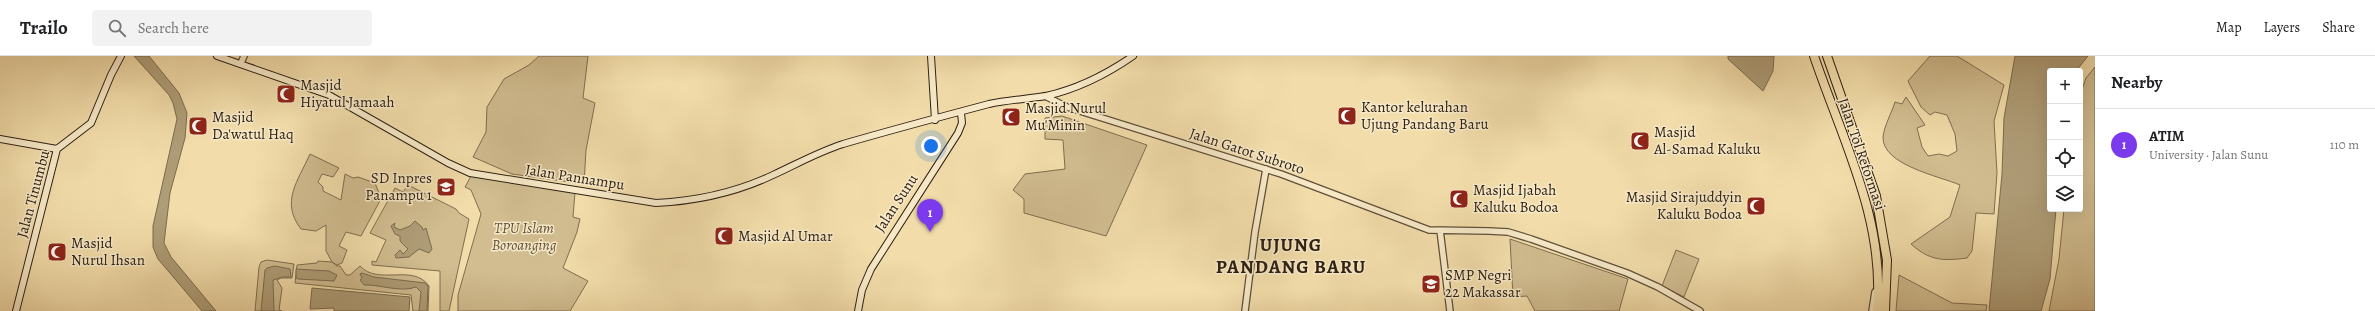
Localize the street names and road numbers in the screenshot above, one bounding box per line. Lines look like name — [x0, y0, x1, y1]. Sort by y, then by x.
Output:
street label: Jalan Tol Reformasi — [1833, 95, 1891, 213]
street label: Jalan Gatot Subroto — [1187, 123, 1307, 179]
street label: Jalan Tinumbu — [12, 147, 55, 240]
street label: Jalan Pannampu — [524, 159, 627, 195]
street label: Jalan Sunu — [870, 169, 923, 236]

